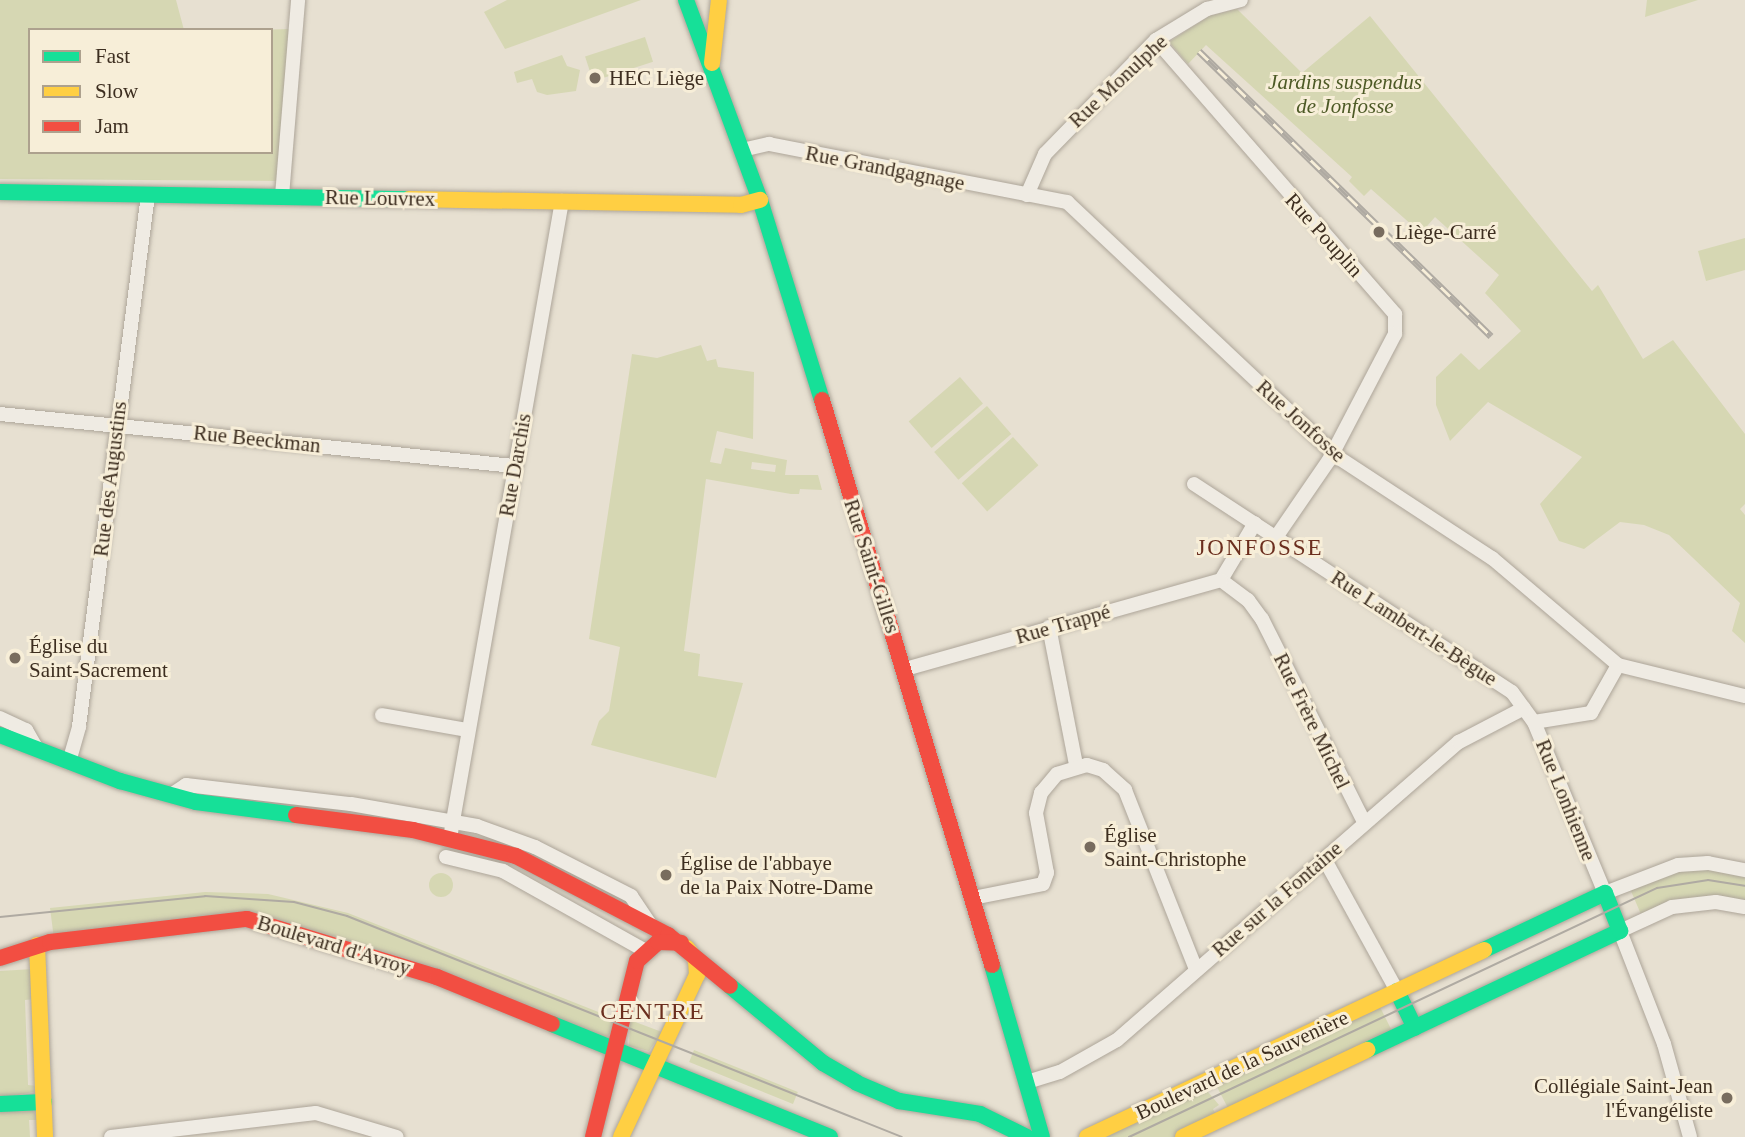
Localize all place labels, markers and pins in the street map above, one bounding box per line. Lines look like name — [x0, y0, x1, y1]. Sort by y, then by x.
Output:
place label: HEC Liège — [609, 65, 704, 91]
marker: HEC Liège — [587, 70, 603, 86]
place label: Liège-Carré — [1395, 219, 1496, 245]
marker: Liège-Carré — [1369, 222, 1389, 242]
place label: Église du Saint-Sacrement — [29, 633, 168, 683]
marker: Église du Saint-Sacrement — [7, 650, 23, 666]
place label: Église Saint-Christophe — [1104, 822, 1246, 872]
marker: Église Saint-Christophe — [1082, 839, 1098, 855]
place label: Église de l'abbaye de la Paix Notre-Dame — [680, 850, 873, 900]
marker: Église de l'abbaye de la Paix Notre-Dame — [658, 867, 674, 883]
place label: Collégiale Saint-Jean l'Évangéliste — [1534, 1073, 1713, 1123]
marker: Collégiale Saint-Jean l'Évangéliste — [1719, 1090, 1735, 1106]

